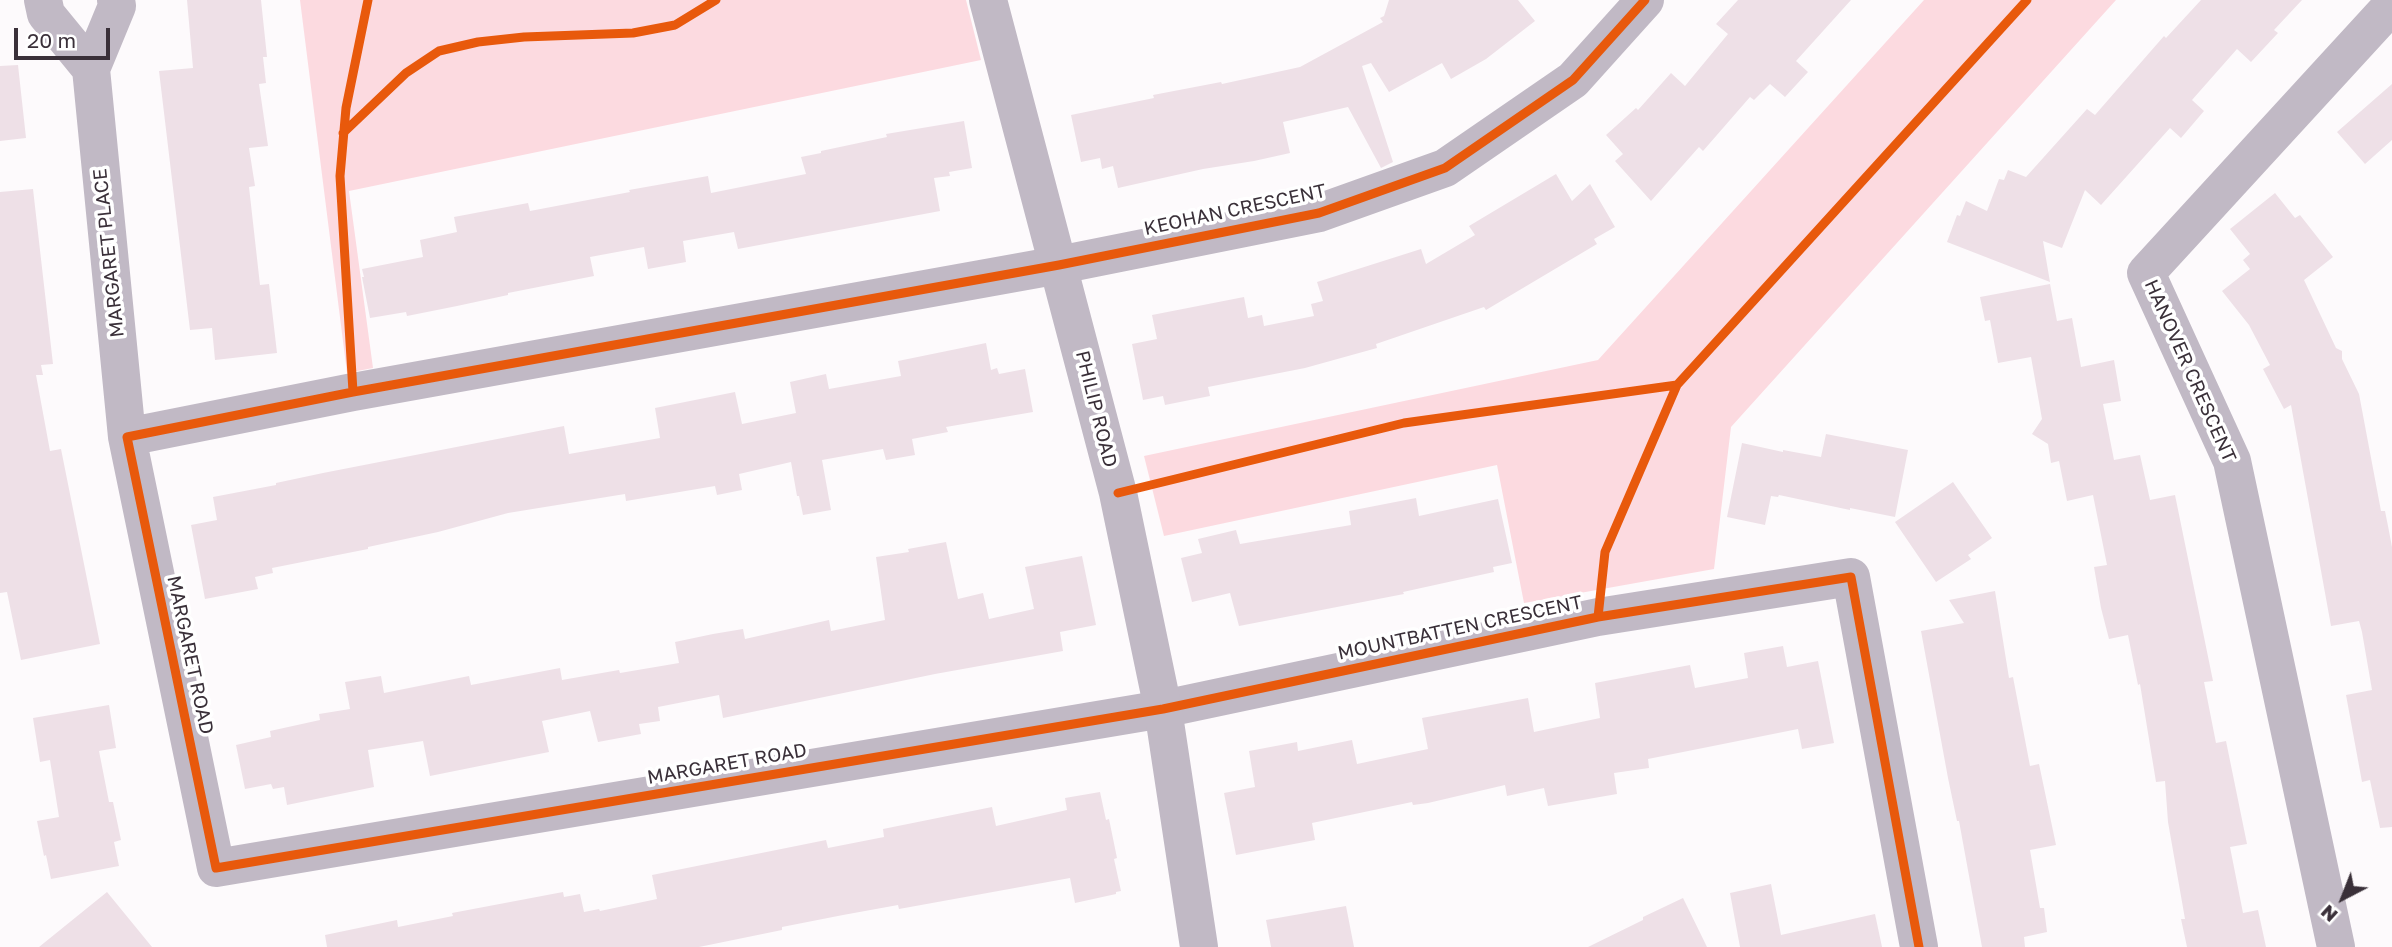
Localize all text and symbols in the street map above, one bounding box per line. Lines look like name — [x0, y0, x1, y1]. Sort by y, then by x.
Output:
scale bar — [18, 14, 114, 58]
text: 20 m — [27, 27, 76, 53]
street label: MARGARET PLACE — [89, 167, 129, 339]
street label: KEOHAN CRESCENT — [1142, 180, 1328, 240]
street label: HANOVER CRESCENT — [2139, 276, 2241, 466]
street label: PHILIP ROAD — [1070, 348, 1122, 470]
street label: MARGARET ROAD — [162, 574, 218, 736]
street label: MOUNTBATTEN CRESCENT — [1336, 591, 1584, 665]
street label: MARGARET ROAD — [645, 739, 809, 789]
north arrow — [2308, 863, 2378, 933]
text: N — [2316, 901, 2342, 927]

